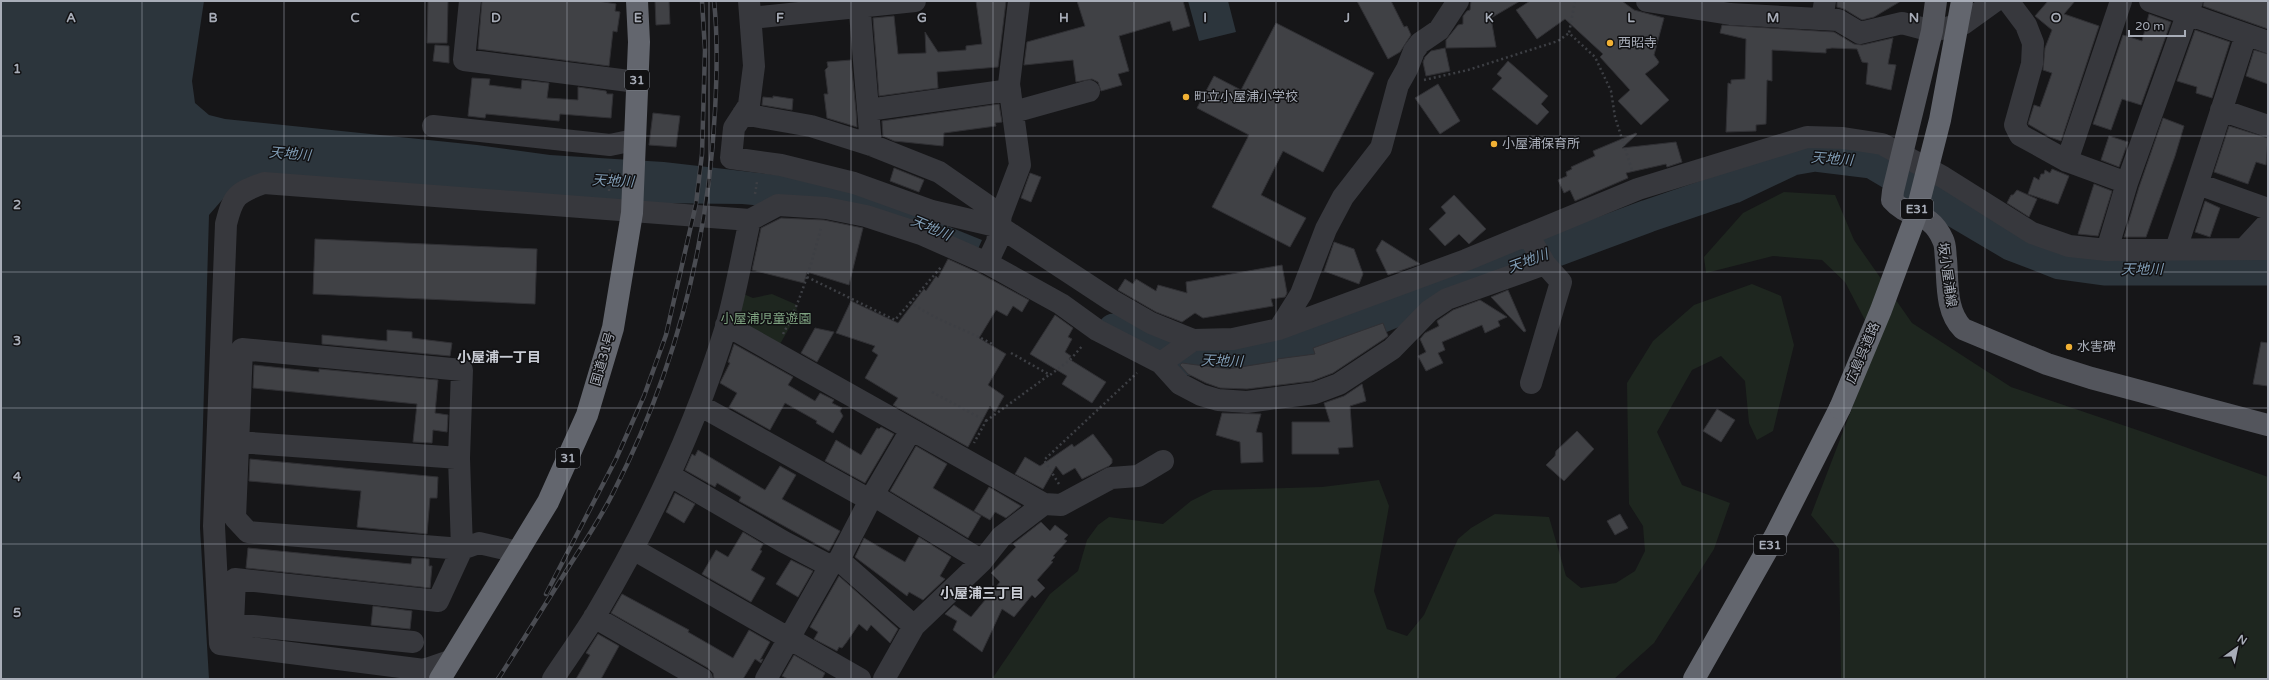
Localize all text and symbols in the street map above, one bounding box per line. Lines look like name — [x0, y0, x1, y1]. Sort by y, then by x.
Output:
text: A — [66, 10, 76, 26]
text: B — [208, 10, 218, 26]
text: C — [350, 10, 360, 26]
text: D — [491, 10, 501, 26]
text: E — [634, 10, 642, 26]
text: F — [776, 10, 784, 26]
text: G — [917, 10, 927, 26]
text: H — [1059, 10, 1069, 26]
text: I — [1203, 10, 1207, 26]
text: J — [1343, 10, 1350, 26]
text: K — [1485, 10, 1494, 26]
text: L — [1627, 10, 1635, 26]
text: M — [1767, 10, 1779, 26]
text: N — [1909, 10, 1919, 26]
text: O — [2051, 10, 2062, 26]
scale bar — [2129, 12, 2185, 38]
text: 20 m — [2135, 19, 2164, 33]
place label: 西昭寺 — [1618, 35, 1657, 51]
marker: 西昭寺 — [1605, 38, 1615, 48]
text: 1 — [13, 61, 21, 77]
road number: 31 — [625, 70, 649, 90]
place label: 町立小屋浦小学校 — [1194, 89, 1298, 105]
marker: 町立小屋浦小学校 — [1181, 92, 1191, 102]
place label: 小屋浦保育所 — [1502, 136, 1580, 152]
marker: 小屋浦保育所 — [1489, 139, 1499, 149]
water label: 天地川 — [268, 144, 314, 164]
water label: 天地川 — [1810, 149, 1856, 169]
water label: 天地川 — [592, 171, 636, 191]
text: 2 — [13, 197, 21, 213]
road number: E31 — [1901, 199, 1933, 219]
water label: 天地川 — [908, 212, 955, 245]
street label: 坂小屋浦線 — [1935, 242, 1959, 308]
water label: 天地川 — [1505, 245, 1553, 276]
water label: 天地川 — [2121, 261, 2165, 278]
park label: 小屋浦児童遊園 — [720, 311, 812, 327]
street label: 広島呉道路 — [1843, 320, 1883, 386]
street label: 国道31号 — [588, 330, 618, 388]
text: 3 — [13, 333, 21, 349]
place label: 水害碑 — [2077, 339, 2116, 355]
marker: 水害碑 — [2064, 342, 2074, 352]
district label: 小屋浦一丁目 — [457, 349, 541, 366]
water label: 天地川 — [1201, 352, 1245, 370]
road number: 31 — [556, 448, 580, 468]
text: 4 — [13, 469, 22, 485]
road number: E31 — [1754, 535, 1786, 555]
district label: 小屋浦三丁目 — [940, 585, 1024, 602]
text: 5 — [13, 605, 21, 621]
north arrow — [2217, 628, 2257, 668]
text: N — [2235, 632, 2249, 648]

